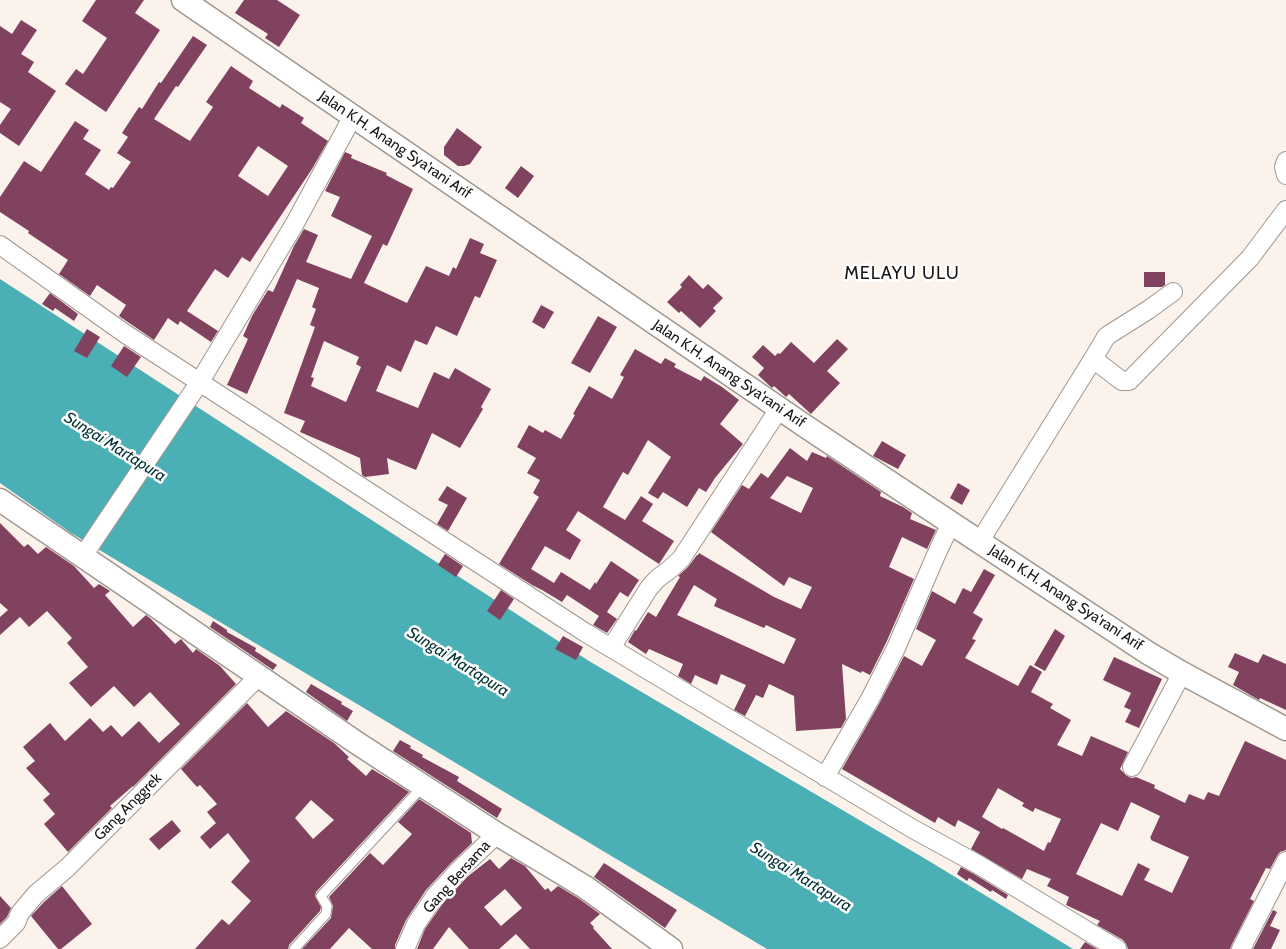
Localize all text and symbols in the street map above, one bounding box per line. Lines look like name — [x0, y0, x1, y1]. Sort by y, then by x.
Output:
street label: Jalan K.H. Anang Sya'rani Arif — [315, 87, 475, 203]
district label: MELAYU ULU — [843, 263, 961, 285]
street label: Jalan K.H. Anang Sya'rani Arif — [649, 316, 809, 432]
water label: Sungai Martapura — [61, 408, 169, 486]
street label: Jalan K.H. Anang Sya'rani Arif — [985, 541, 1147, 655]
water label: Sungai Martapura — [404, 623, 512, 701]
street label: Gang Anggrek — [91, 770, 165, 844]
street label: Gang Bersama — [420, 837, 494, 917]
water label: Sungai Martapura — [747, 838, 855, 916]

